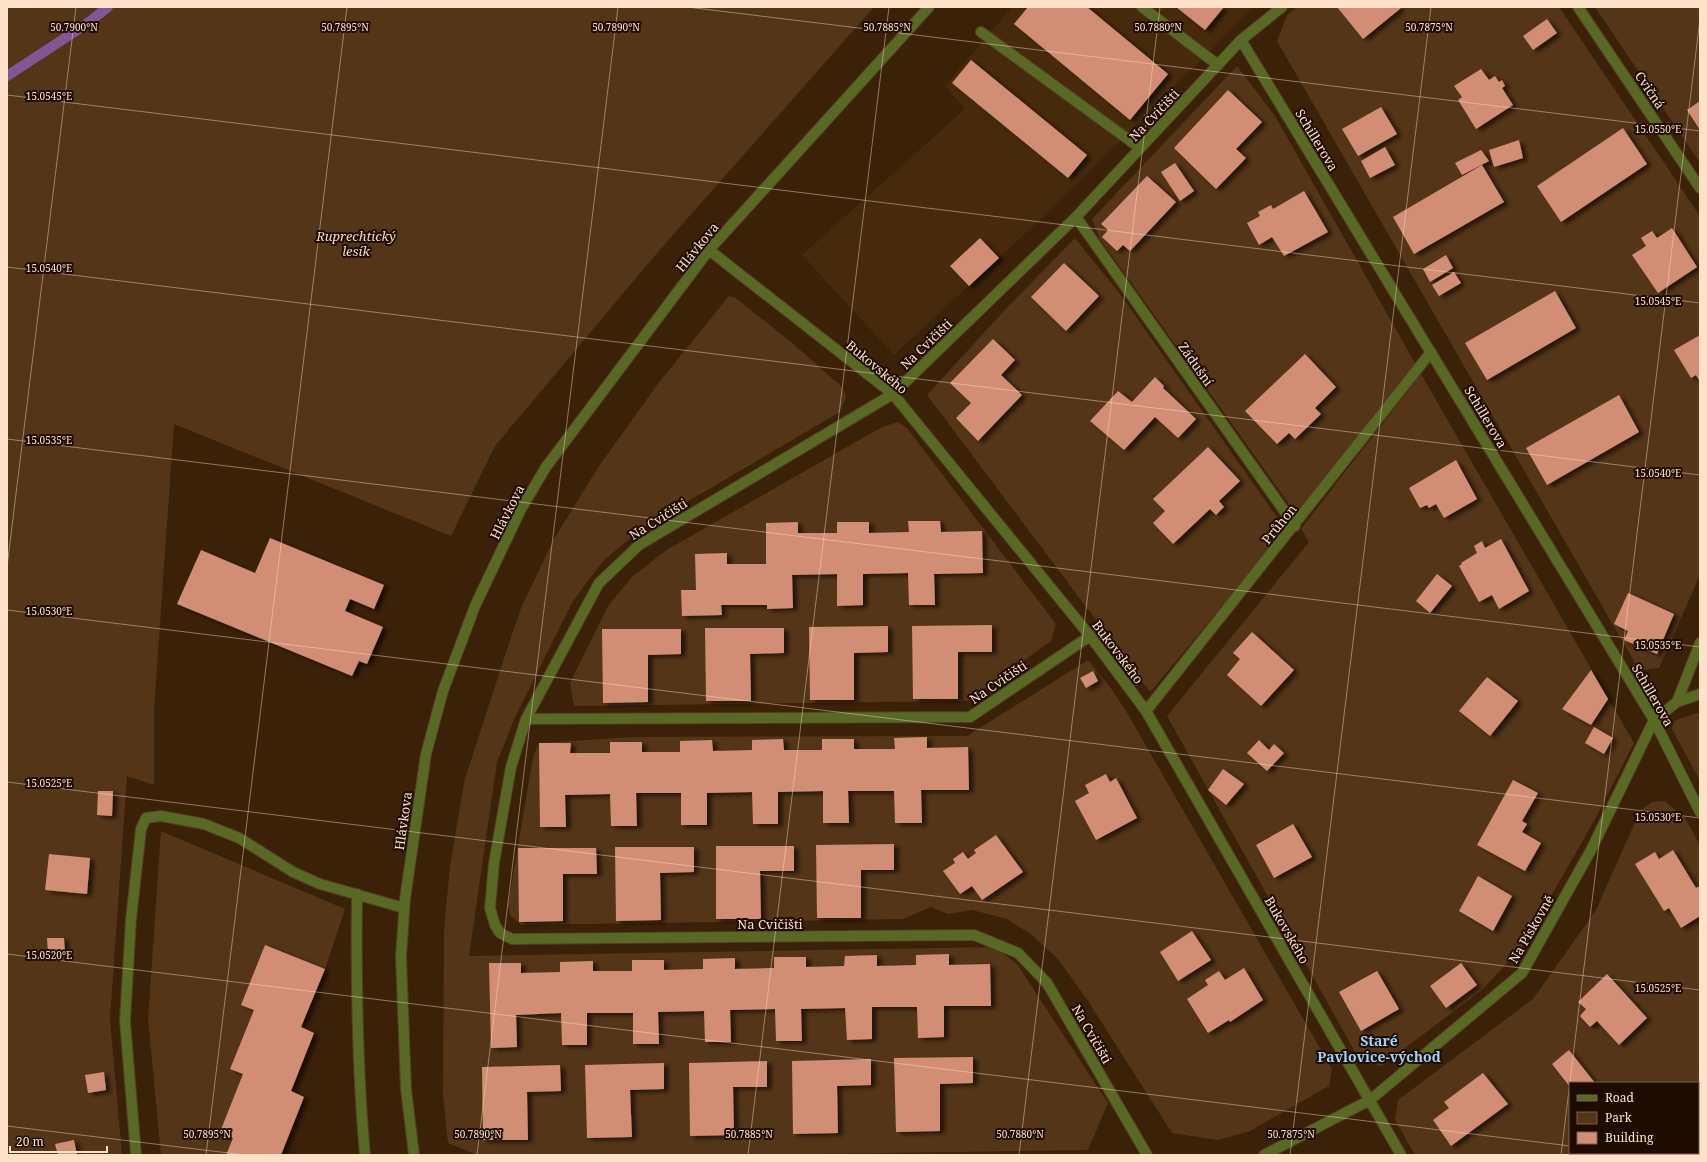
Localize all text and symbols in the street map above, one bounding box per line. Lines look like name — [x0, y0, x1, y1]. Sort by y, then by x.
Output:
text: 50.7900°N — [50, 20, 98, 34]
text: 50.7895°N — [321, 20, 369, 34]
text: 50.7890°N — [592, 20, 640, 34]
text: 50.7885°N — [863, 20, 911, 34]
text: 50.7880°N — [1134, 20, 1182, 34]
text: 50.7875°N — [1405, 20, 1453, 34]
street label: Cvičná — [1631, 68, 1669, 112]
street label: Na Cvičišti — [1125, 85, 1183, 145]
text: 15.0545°E — [26, 89, 72, 103]
street label: Schillerova — [1291, 106, 1343, 174]
text: 15.0550°E — [1635, 122, 1681, 136]
street label: Hlávkova — [671, 218, 723, 276]
park label: Ruprechtický lesík — [315, 227, 396, 260]
text: 15.0540°E — [26, 261, 72, 275]
text: 15.0545°E — [1635, 294, 1681, 308]
street label: Na Cvičišti — [896, 315, 956, 373]
street label: Bukovského — [842, 336, 912, 398]
street label: Zádušní — [1174, 338, 1218, 390]
street label: Schillerova — [1460, 383, 1512, 451]
text: 15.0535°E — [26, 433, 72, 447]
text: 15.0540°E — [1635, 466, 1681, 480]
street label: Hlávkova — [486, 482, 528, 542]
street label: Na Cvičišti — [625, 494, 691, 544]
street label: Průhon — [1257, 500, 1301, 548]
text: 15.0530°E — [26, 604, 72, 618]
street label: Bukovského — [1088, 617, 1148, 687]
text: 15.0535°E — [1635, 638, 1681, 652]
street label: Na Cvičišti — [966, 656, 1030, 708]
street label: Schillerova — [1628, 660, 1678, 730]
text: 15.0525°E — [26, 776, 72, 790]
street label: Hlávkova — [390, 791, 416, 851]
text: 15.0530°E — [1635, 810, 1681, 824]
street label: Na Pískovně — [1504, 891, 1558, 967]
street label: Bukovského — [1260, 893, 1314, 967]
street label: Na Cvičišti — [737, 915, 803, 933]
text: 15.0520°E — [26, 948, 72, 962]
text: 15.0525°E — [1635, 981, 1681, 995]
street label: Na Cvičišti — [1068, 1001, 1116, 1067]
district label: Staré Pavlovice-východ — [1317, 1031, 1441, 1066]
legend — [1569, 1082, 1699, 1154]
text: Road — [1605, 1089, 1635, 1106]
text: Park — [1605, 1109, 1633, 1126]
text: 50.7895°N — [183, 1127, 231, 1141]
text: 50.7890°N — [454, 1127, 502, 1141]
text: 50.7885°N — [725, 1127, 773, 1141]
text: 50.7880°N — [996, 1127, 1044, 1141]
text: 50.7875°N — [1267, 1127, 1315, 1141]
scale bar — [10, 1128, 107, 1154]
text: Building — [1605, 1129, 1654, 1146]
text: 20 m — [16, 1133, 44, 1150]

